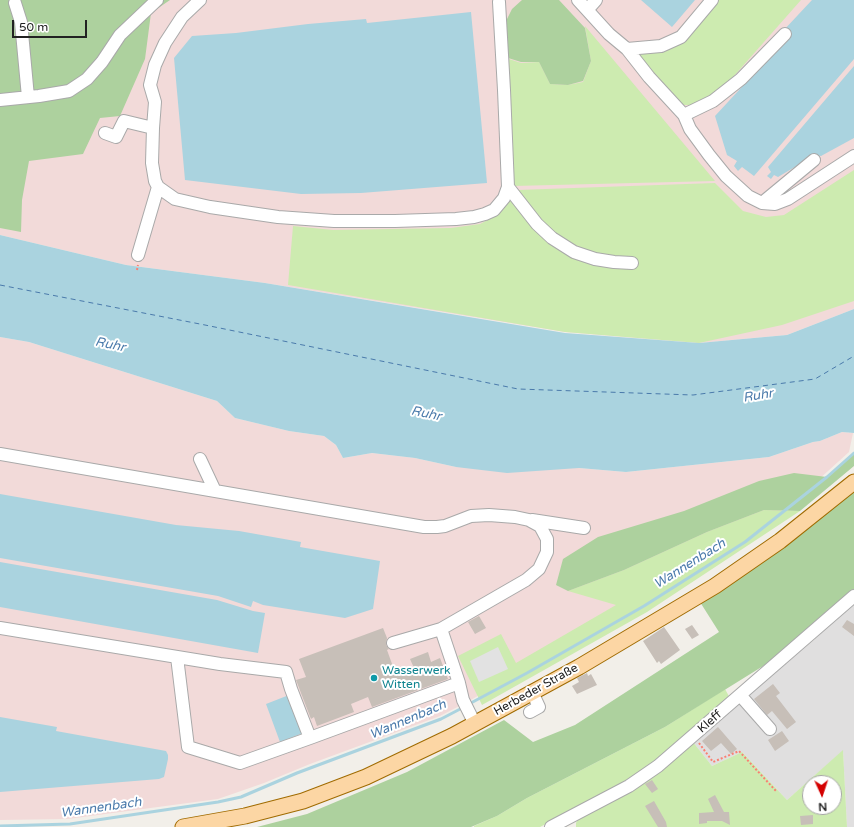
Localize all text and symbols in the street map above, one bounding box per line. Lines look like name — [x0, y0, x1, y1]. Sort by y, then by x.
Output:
scale bar — [14, 12, 89, 38]
text: 50 m — [19, 20, 48, 34]
water label: Ruhr — [94, 334, 126, 356]
water label: Ruhr — [742, 386, 774, 406]
water label: Ruhr — [410, 403, 442, 425]
water label: Wannenbach — [651, 536, 729, 592]
street label: Herbeder Straße — [491, 661, 581, 719]
place label: Wasserwerk Witten — [382, 664, 451, 692]
marker: Wasserwerk Witten — [369, 673, 379, 683]
water label: Wannenbach — [367, 697, 449, 743]
street label: Kleff — [695, 708, 725, 736]
north arrow — [802, 775, 842, 815]
water label: Wannenbach — [60, 795, 142, 821]
text: N — [818, 800, 827, 813]

